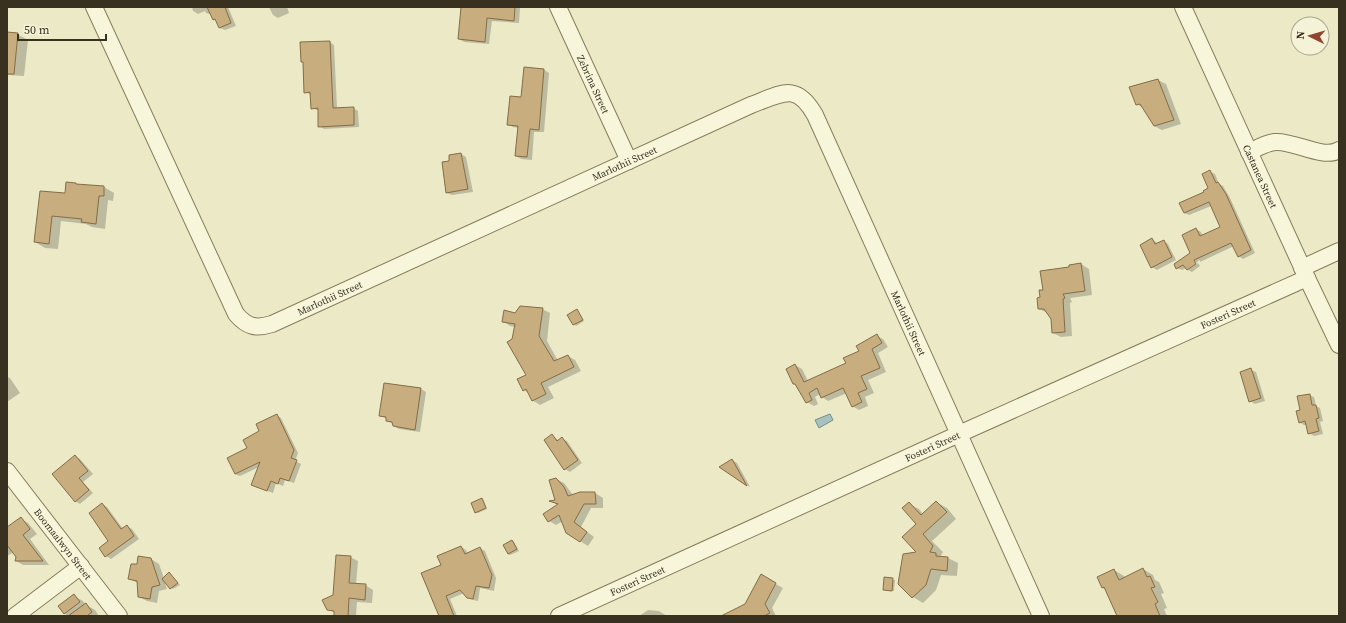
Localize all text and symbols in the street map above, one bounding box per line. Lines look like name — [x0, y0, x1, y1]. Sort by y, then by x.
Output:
scale bar — [18, 16, 106, 42]
north arrow — [1290, 16, 1330, 56]
text: 50 m — [24, 22, 50, 38]
text: N — [1293, 31, 1308, 40]
street label: Zebrina Street — [575, 53, 613, 116]
street label: Marlothii Street — [590, 142, 659, 183]
street label: Castanea Street — [1240, 142, 1281, 211]
street label: Marlothii Street — [295, 277, 365, 318]
street label: Marlothii Street — [888, 288, 929, 358]
street label: Fosteri Street — [1198, 295, 1258, 332]
street label: Fosteri Street — [903, 428, 962, 464]
street label: Boomaalwyn Street — [32, 506, 95, 583]
street label: Fosteri Street — [608, 562, 668, 599]

